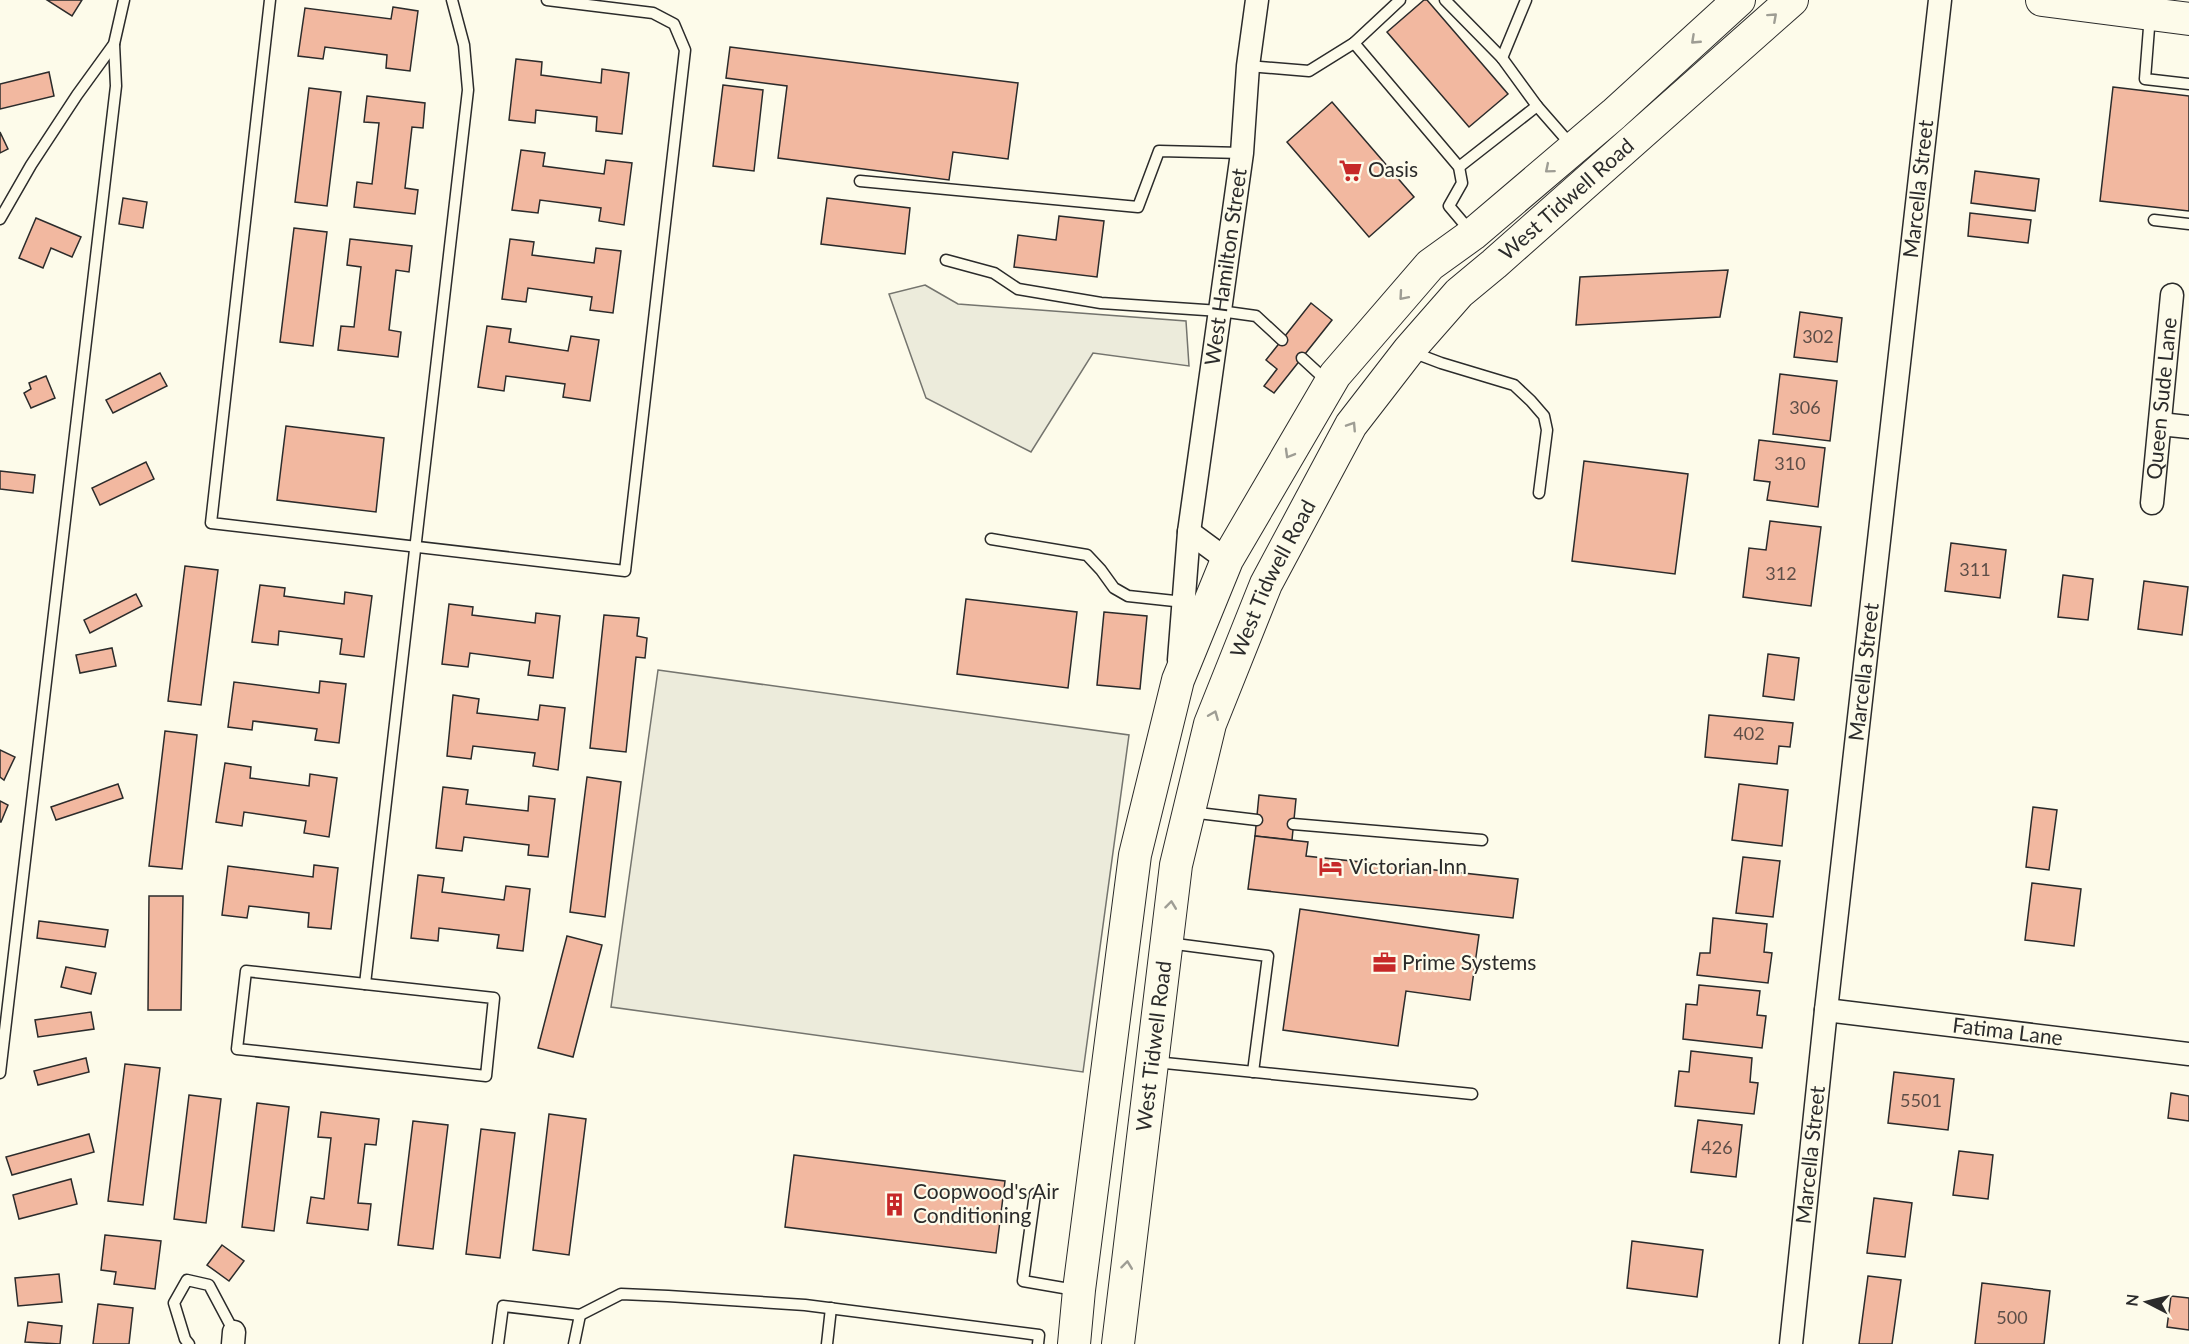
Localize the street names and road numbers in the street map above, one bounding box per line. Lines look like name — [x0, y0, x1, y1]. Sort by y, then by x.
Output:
street label: Marcella Street — [1897, 118, 1937, 259]
street label: West Tidwell Road — [1493, 132, 1638, 265]
street label: West Hamilton Street — [1198, 166, 1251, 367]
street label: Queen Sude Lane — [2140, 316, 2181, 481]
street label: West Tidwell Road — [1224, 495, 1320, 661]
street label: Marcella Street — [1842, 601, 1883, 742]
street label: West Tidwell Road — [1130, 959, 1175, 1133]
street label: Fatima Lane — [1951, 1011, 2064, 1050]
street label: Marcella Street — [1790, 1084, 1829, 1225]

